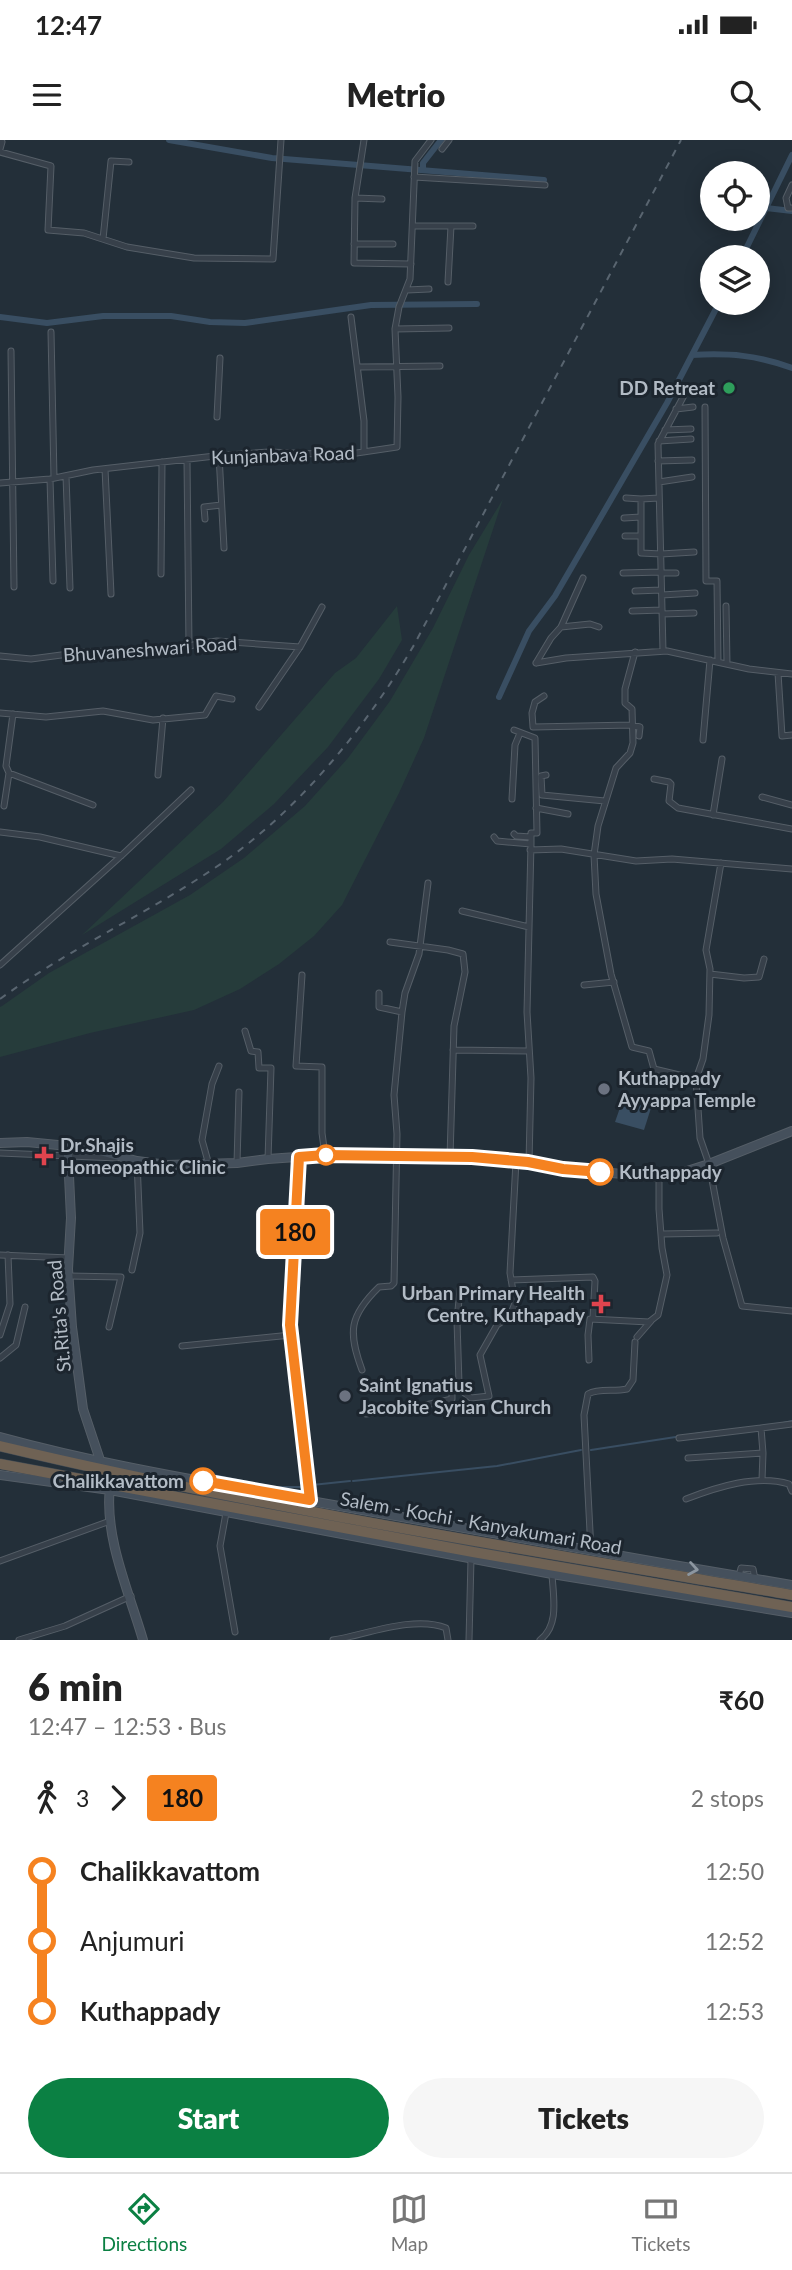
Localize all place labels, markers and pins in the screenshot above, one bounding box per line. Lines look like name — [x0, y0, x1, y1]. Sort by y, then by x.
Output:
place label: DD Retreat — [619, 376, 715, 399]
marker: DD Retreat — [721, 380, 737, 396]
place label: Kuthappady Ayyappa Temple — [617, 1066, 756, 1111]
marker: Kuthappady Ayyappa Temple — [596, 1081, 612, 1097]
place label: Dr.Shajis Homeopathic Clinic — [60, 1133, 226, 1178]
unlabelled marker — [316, 1145, 336, 1165]
marker: Dr.Shajis Homeopathic Clinic — [34, 1146, 54, 1166]
marker: Kuthappady — [587, 1159, 613, 1185]
place label: Kuthappady — [619, 1160, 723, 1183]
place label: Urban Primary Health Centre, Kuthapady — [401, 1281, 586, 1326]
marker: Urban Primary Health Centre, Kuthapady — [591, 1294, 611, 1314]
place label: Saint Ignatius Jacobite Syrian Church — [359, 1373, 551, 1418]
marker: Saint Ignatius Jacobite Syrian Church — [337, 1388, 353, 1404]
marker: Chalikkavattom — [190, 1468, 216, 1494]
place label: Chalikkavattom — [52, 1469, 184, 1492]

